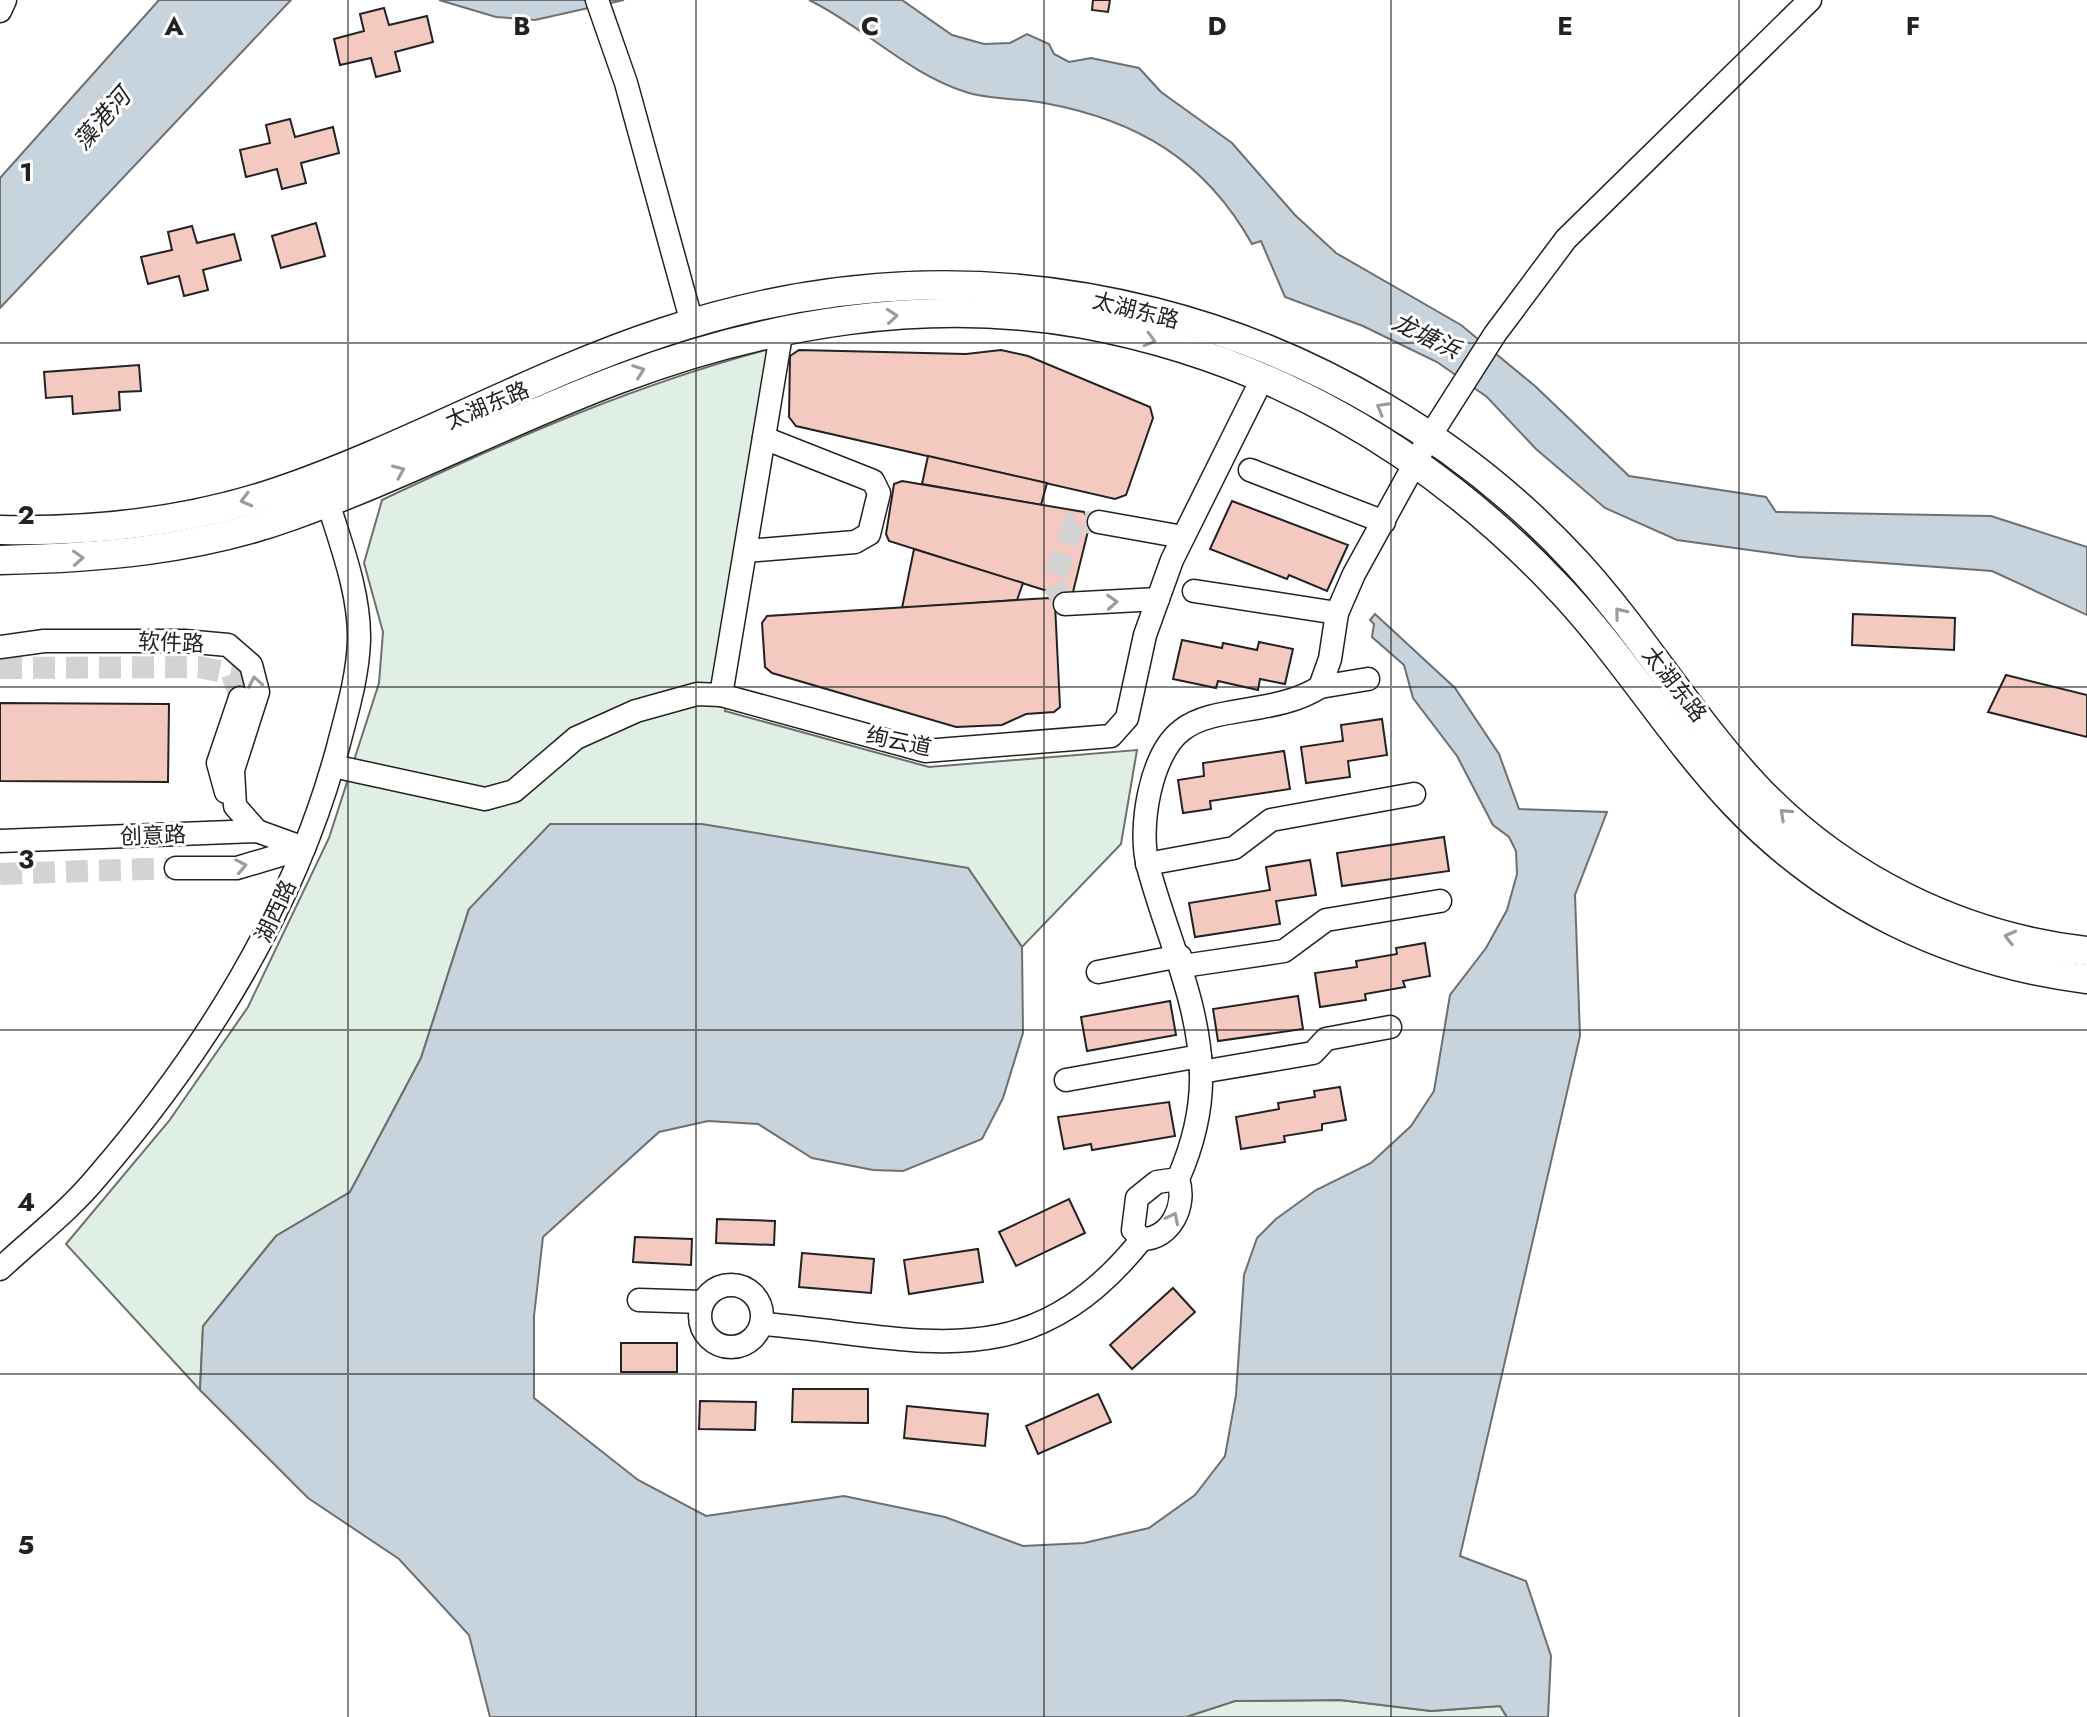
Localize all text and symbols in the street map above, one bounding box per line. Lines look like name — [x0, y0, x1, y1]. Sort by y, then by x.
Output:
text: A — [163, 7, 184, 45]
text: B — [513, 7, 531, 45]
text: C — [861, 7, 879, 45]
text: D — [1207, 7, 1227, 45]
text: E — [1557, 7, 1573, 45]
text: F — [1906, 7, 1920, 45]
water label: 藻港河 — [65, 77, 141, 157]
text: 1 — [19, 153, 33, 191]
street label: 太湖东路 — [1089, 284, 1183, 336]
water label: 龙塘浜 — [1386, 304, 1468, 368]
one-way arrow — [886, 308, 899, 325]
one-way arrow — [1142, 330, 1156, 347]
one-way arrow — [632, 365, 646, 381]
street label: 太湖东路 — [440, 373, 534, 437]
one-way arrow — [1376, 402, 1391, 418]
one-way arrow — [391, 465, 405, 481]
one-way arrow — [240, 490, 254, 507]
text: 2 — [17, 496, 35, 534]
one-way arrow — [72, 550, 85, 567]
one-way arrow — [1106, 593, 1119, 610]
one-way arrow — [1615, 608, 1630, 623]
street label: 软件路 — [137, 625, 205, 659]
street label: 太湖东路 — [1635, 639, 1715, 729]
one-way arrow — [247, 675, 264, 688]
street label: 绚云道 — [863, 718, 935, 764]
one-way arrow — [1780, 808, 1794, 823]
street label: 创意路 — [119, 818, 187, 852]
text: 3 — [18, 840, 34, 878]
one-way arrow — [234, 858, 248, 875]
street label: 湖西路 — [247, 874, 303, 948]
one-way arrow — [2004, 929, 2018, 946]
text: 4 — [17, 1183, 35, 1221]
one-way arrow — [1163, 1211, 1178, 1226]
text: 5 — [18, 1526, 34, 1564]

